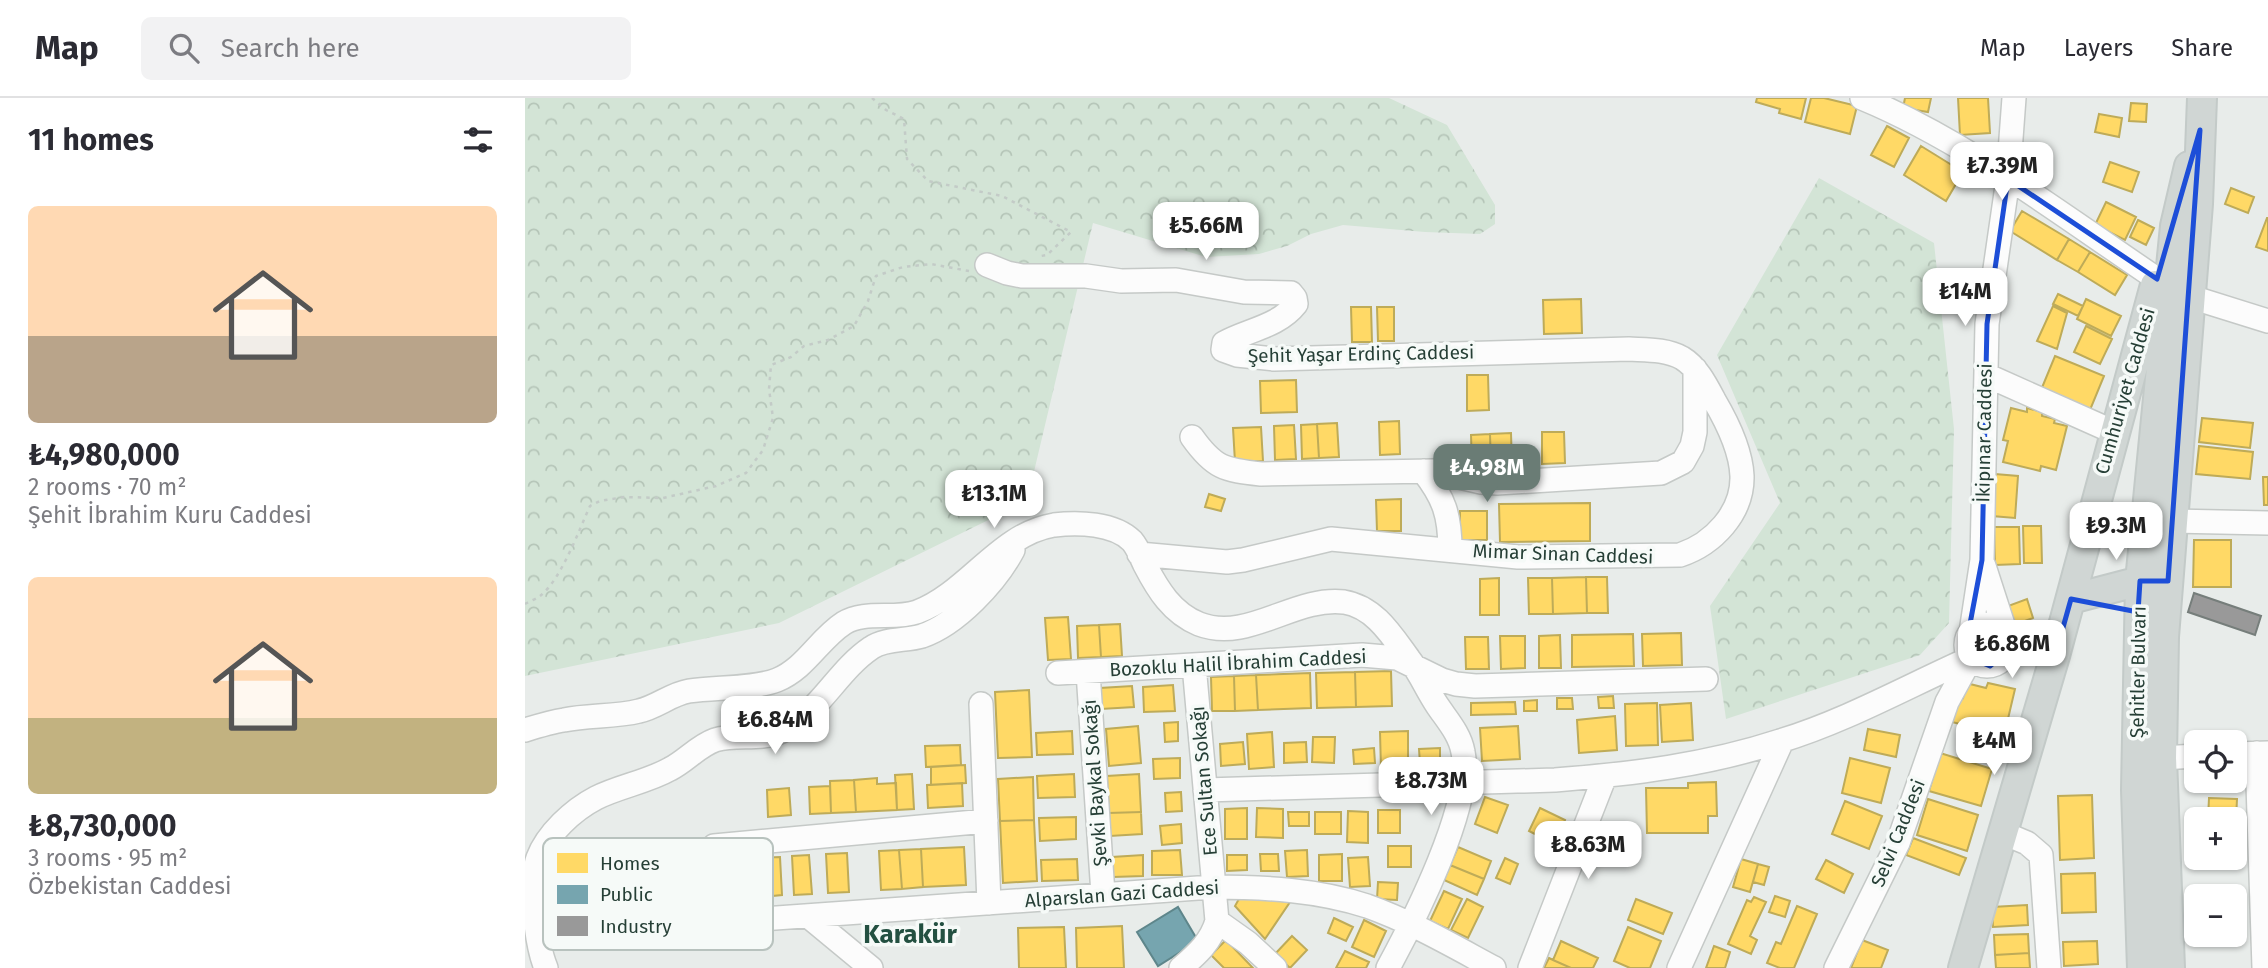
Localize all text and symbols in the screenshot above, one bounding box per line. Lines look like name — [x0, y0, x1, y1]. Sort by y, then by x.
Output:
search box — [141, 17, 631, 80]
text: Map — [35, 28, 99, 68]
icon: search — [165, 29, 203, 67]
text: Search here — [221, 33, 360, 64]
text: Map — [1980, 34, 2026, 62]
text: Layers — [2064, 34, 2133, 62]
text: Share — [2171, 34, 2233, 62]
icon: filters — [459, 121, 497, 159]
text: 11 homes — [28, 122, 154, 158]
pin: ₺7.39M — [1945, 142, 2059, 202]
text: ₺7.39M — [1966, 151, 2038, 179]
pin: ₺5.66M — [1149, 202, 1263, 262]
text: ₺5.66M — [1169, 211, 1243, 239]
icon: home — [200, 252, 326, 378]
pin: ₺14M — [1924, 268, 2006, 328]
text: ₺14M — [1939, 277, 1991, 305]
street label: Cumhuriyet Caddesi — [2090, 305, 2160, 477]
street label: Şehit Yaşar Erdinç Caddesi — [1248, 341, 1474, 367]
street label: İkipınar Caddesi — [1971, 363, 1997, 503]
text: ₺4,980,000 — [28, 437, 180, 473]
pin: ₺4.98M — [1430, 444, 1544, 504]
text: ₺4.98M — [1449, 453, 1525, 481]
pin: ₺13.1M — [937, 470, 1051, 530]
text: 2 rooms · 70 m² — [28, 473, 186, 501]
text: ₺13.1M — [961, 479, 1027, 507]
text: Şehit İbrahim Kuru Caddesi — [28, 501, 312, 529]
pin: ₺9.3M — [2067, 503, 2165, 562]
text: ₺9.3M — [2086, 511, 2146, 539]
street label: Mimar Sinan Caddesi — [1472, 539, 1654, 569]
street label: Şehitler Bulvarı — [2125, 606, 2151, 738]
pin: ₺6.86M — [1955, 620, 2069, 680]
icon: home — [200, 623, 326, 749]
text: ₺6.86M — [1974, 629, 2050, 657]
street label: Bozoklu Halil İbrahim Caddesi — [1109, 645, 1367, 681]
pin: ₺6.84M — [718, 696, 832, 756]
street label: Şevki Baykal Sokağı — [1078, 699, 1112, 867]
text: ₺6.84M — [737, 705, 813, 733]
street label: Ece Sultan Sokağı — [1186, 705, 1222, 857]
pin: ₺4M — [1960, 718, 2028, 777]
text: ₺4M — [1972, 726, 2016, 754]
map controls — [2184, 730, 2247, 947]
button: locate — [2184, 730, 2247, 793]
pin: ₺8.73M — [1374, 758, 1488, 817]
text: ₺8.73M — [1395, 766, 1467, 794]
street label: Selvi Caddesi — [1866, 776, 1930, 890]
button: + — [2184, 807, 2247, 870]
text: ₺8,730,000 — [28, 808, 177, 844]
pin: ₺8.63M — [1531, 822, 1645, 881]
text: ₺8.63M — [1551, 830, 1625, 858]
legend — [543, 838, 773, 950]
text: 3 rooms · 95 m² — [28, 844, 187, 872]
text: Homes — [600, 852, 660, 875]
text: Özbekistan Caddesi — [28, 872, 232, 900]
street label: Alparslan Gazi Caddesi — [1024, 876, 1220, 912]
text: Public — [600, 883, 653, 906]
button: − — [2184, 884, 2247, 947]
text: Industry — [600, 915, 672, 938]
district label: Karakür — [863, 919, 957, 950]

